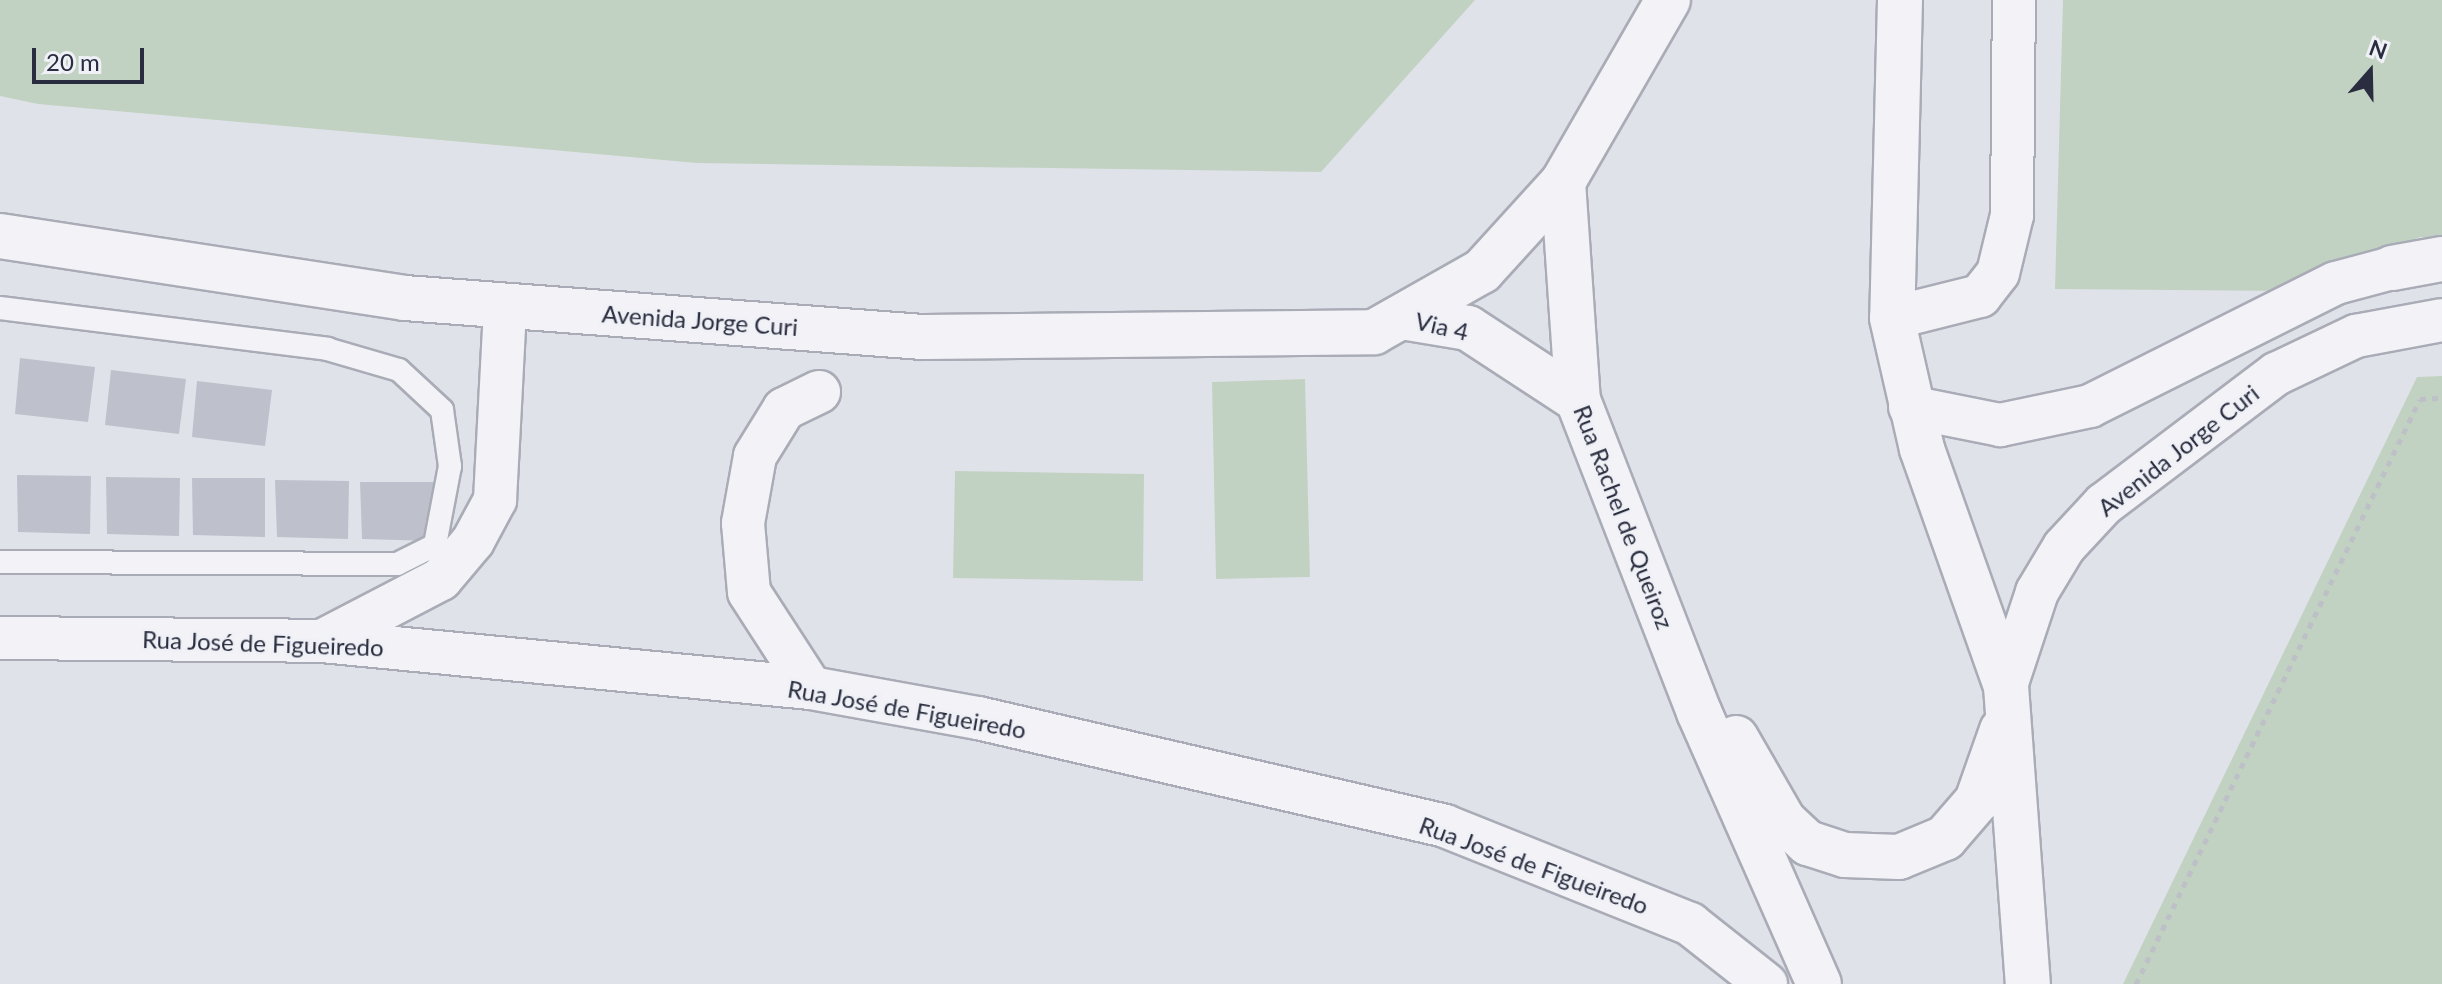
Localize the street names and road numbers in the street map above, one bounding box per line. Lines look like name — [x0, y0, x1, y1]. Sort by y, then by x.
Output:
street label: Avenida Jorge Curi — [601, 299, 799, 341]
street label: Via 4 — [1412, 306, 1472, 346]
street label: Avenida Jorge Curi — [2091, 378, 2265, 522]
street label: Rua Rachel de Queiroz — [1568, 401, 1680, 633]
street label: Rua José de Figueiredo — [141, 624, 385, 662]
street label: Rua José de Figueiredo — [785, 674, 1029, 744]
street label: Rua José de Figueiredo — [1415, 810, 1653, 920]

